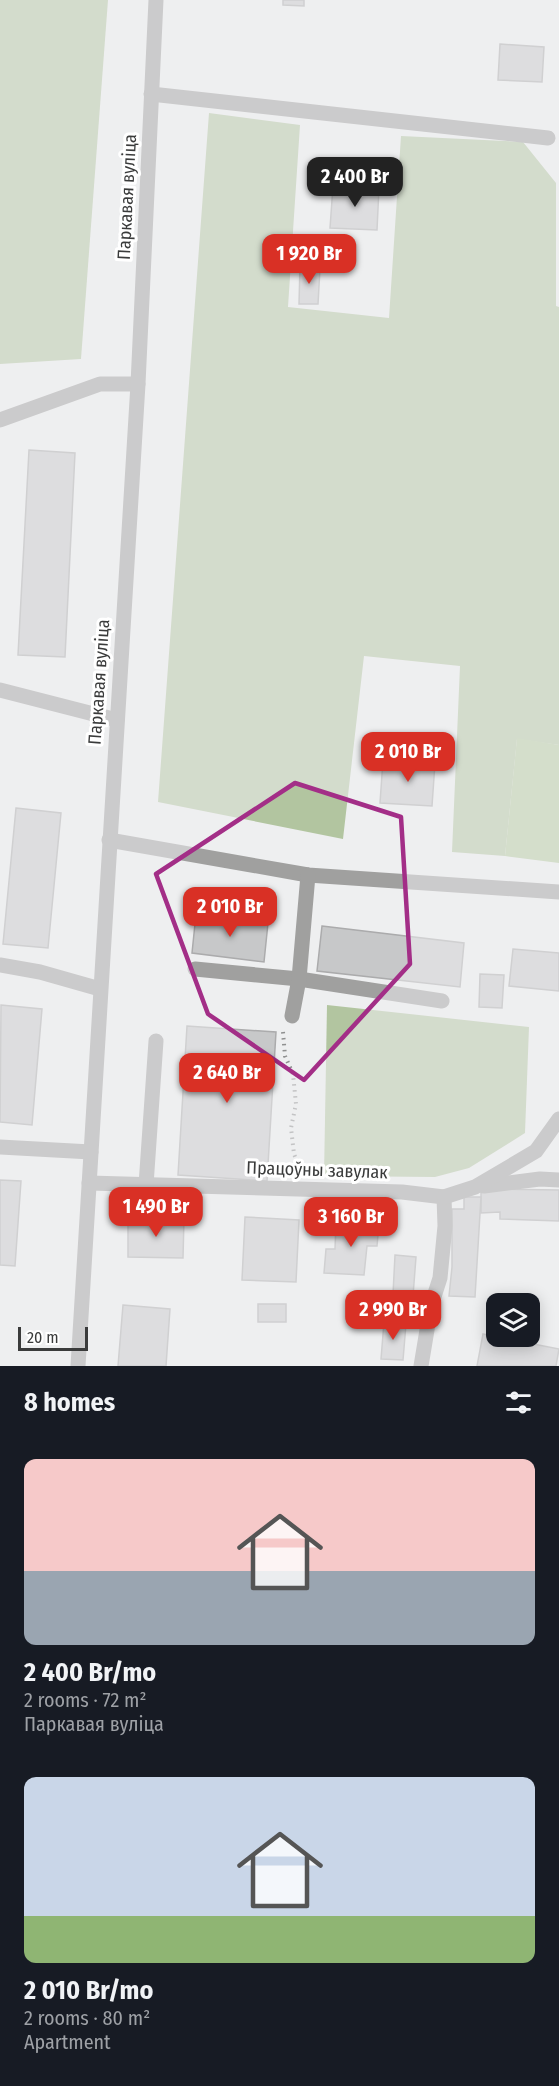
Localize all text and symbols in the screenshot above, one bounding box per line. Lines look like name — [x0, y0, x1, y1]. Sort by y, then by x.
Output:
street label: Паркавая вуліца — [113, 133, 141, 260]
pin: 2 400 Br — [293, 157, 417, 208]
text: 2 400 Br — [321, 164, 389, 188]
pin: 1 920 Br — [247, 234, 371, 285]
text: 1 920 Br — [276, 241, 342, 265]
street label: Паркавая вуліца — [84, 618, 114, 746]
pin: 2 010 Br — [346, 732, 470, 783]
text: 2 010 Br — [375, 739, 441, 763]
pin: 2 010 Br — [168, 887, 292, 938]
text: 2 010 Br — [197, 894, 263, 918]
pin: 2 640 Br — [165, 1053, 289, 1104]
text: 2 640 Br — [193, 1060, 261, 1084]
street label: Працоўны завулак — [246, 1157, 389, 1183]
pin: 1 490 Br — [94, 1187, 218, 1238]
text: 1 490 Br — [123, 1194, 189, 1218]
pin: 3 160 Br — [289, 1197, 413, 1248]
text: 3 160 Br — [318, 1204, 384, 1228]
pin: 2 990 Br — [331, 1290, 455, 1341]
map controls — [486, 1293, 540, 1347]
button: layers — [486, 1293, 540, 1347]
text: 2 990 Br — [359, 1297, 427, 1321]
scale bar — [18, 1324, 88, 1352]
text: 20 m — [27, 1328, 58, 1347]
icon: filters — [502, 1386, 535, 1419]
text: 8 homes — [24, 1387, 115, 1418]
icon: home — [226, 1498, 334, 1606]
text: 2 400 Br/mo — [24, 1657, 156, 1688]
text: 2 rooms · 72 m² — [24, 1688, 146, 1712]
text: Паркавая вуліца — [24, 1712, 164, 1736]
icon: home — [226, 1816, 334, 1924]
text: 2 010 Br/mo — [24, 1975, 153, 2006]
text: 2 rooms · 80 m² — [24, 2006, 150, 2030]
text: Apartment — [24, 2030, 111, 2054]

